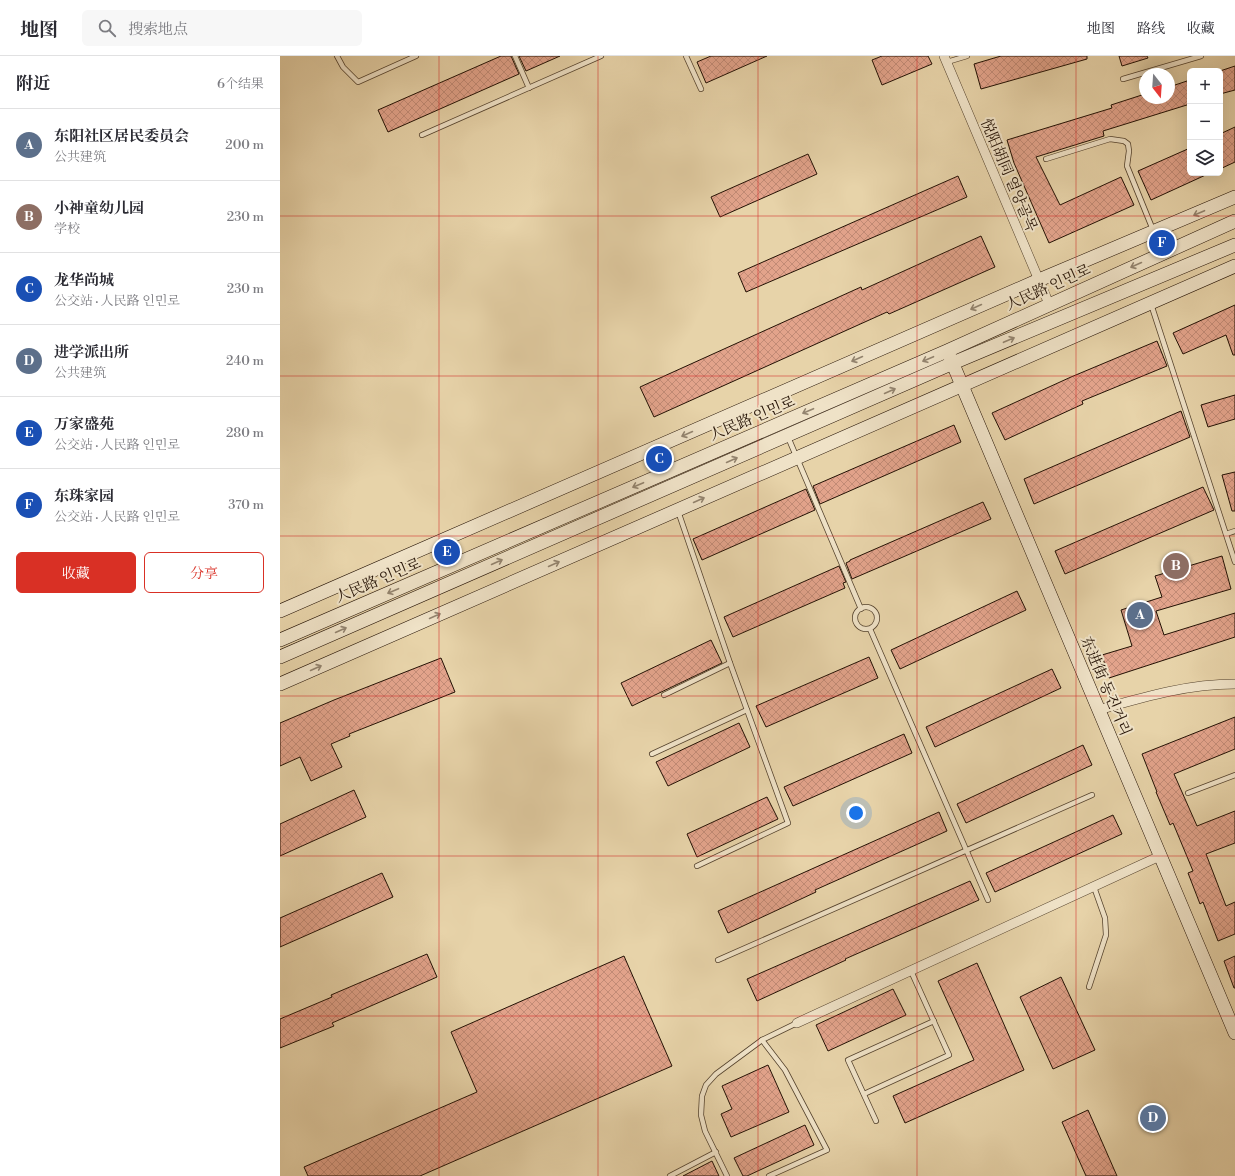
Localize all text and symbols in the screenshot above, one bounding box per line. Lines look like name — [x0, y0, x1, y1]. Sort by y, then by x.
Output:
search box — [82, 10, 362, 46]
icon: search — [96, 17, 118, 39]
text: 地图 — [20, 18, 58, 42]
text: 搜索地点 — [128, 20, 188, 39]
text: 地图 — [1087, 20, 1115, 38]
text: 路线 — [1137, 20, 1165, 38]
text: 收藏 — [1187, 20, 1215, 38]
north arrow — [1139, 68, 1175, 104]
map controls — [1187, 68, 1223, 176]
button: + — [1187, 68, 1223, 104]
text: 附近 — [16, 73, 50, 95]
text: 6个结果 — [217, 76, 264, 92]
button: − — [1187, 104, 1223, 140]
street label: 悦阳胡同 열양골목 — [976, 116, 1041, 235]
text: 东阳社区居民委员会 — [54, 127, 189, 146]
text: A — [24, 137, 34, 153]
text: 200 m — [225, 137, 264, 153]
button: layers — [1187, 140, 1223, 176]
text: 公共建筑 — [54, 149, 106, 165]
text: 小神童幼儿园 — [54, 199, 144, 218]
text: B — [24, 209, 34, 225]
text: 230 m — [227, 209, 264, 225]
one-way arrow — [1194, 209, 1206, 217]
text: 学校 — [54, 221, 80, 237]
pin: F — [1149, 228, 1175, 258]
street label: 人民路 인민로 — [1003, 260, 1094, 315]
one-way arrow — [1130, 262, 1142, 269]
text: 龙华尚城 — [54, 271, 114, 290]
text: C — [24, 281, 34, 297]
text: 230 m — [227, 281, 264, 297]
text: 公交站 · 人民路 인민로 — [54, 293, 180, 309]
one-way arrow — [971, 304, 983, 312]
one-way arrow — [1003, 335, 1015, 343]
text: 进学派出所 — [54, 343, 129, 362]
text: D — [24, 353, 34, 369]
text: 240 m — [226, 353, 264, 369]
one-way arrow — [852, 356, 864, 364]
one-way arrow — [922, 356, 934, 363]
text: 公共建筑 — [54, 365, 106, 381]
one-way arrow — [883, 387, 895, 394]
street label: 人民路 인민로 — [706, 392, 799, 445]
one-way arrow — [803, 408, 815, 415]
text: 万家盛苑 — [54, 415, 114, 434]
text: E — [24, 425, 34, 441]
text: 280 m — [226, 425, 264, 441]
one-way arrow — [681, 431, 693, 438]
text: 公交站 · 人民路 인민로 — [54, 437, 180, 453]
pin: C — [646, 444, 672, 474]
one-way arrow — [726, 456, 738, 463]
one-way arrow — [632, 482, 644, 489]
text: 东珠家园 — [54, 487, 114, 506]
one-way arrow — [692, 496, 704, 503]
text: F — [24, 497, 34, 513]
text: 370 m — [228, 497, 264, 513]
text: 公交站 · 人民路 인민로 — [54, 509, 180, 525]
pin: E — [434, 537, 460, 567]
pin: B — [1163, 551, 1189, 581]
button: 收藏 — [16, 552, 136, 593]
button: 分享 — [144, 552, 264, 593]
street label: 人民路 인민로 — [332, 554, 425, 607]
one-way arrow — [491, 558, 503, 565]
one-way arrow — [547, 559, 559, 567]
one-way arrow — [387, 588, 399, 595]
pin: A — [1127, 600, 1153, 630]
one-way arrow — [428, 612, 440, 619]
one-way arrow — [335, 626, 347, 633]
street label: 东进街 동진거리 — [1076, 634, 1135, 739]
one-way arrow — [309, 664, 321, 671]
your location — [846, 803, 866, 823]
pin: D — [1140, 1103, 1166, 1133]

